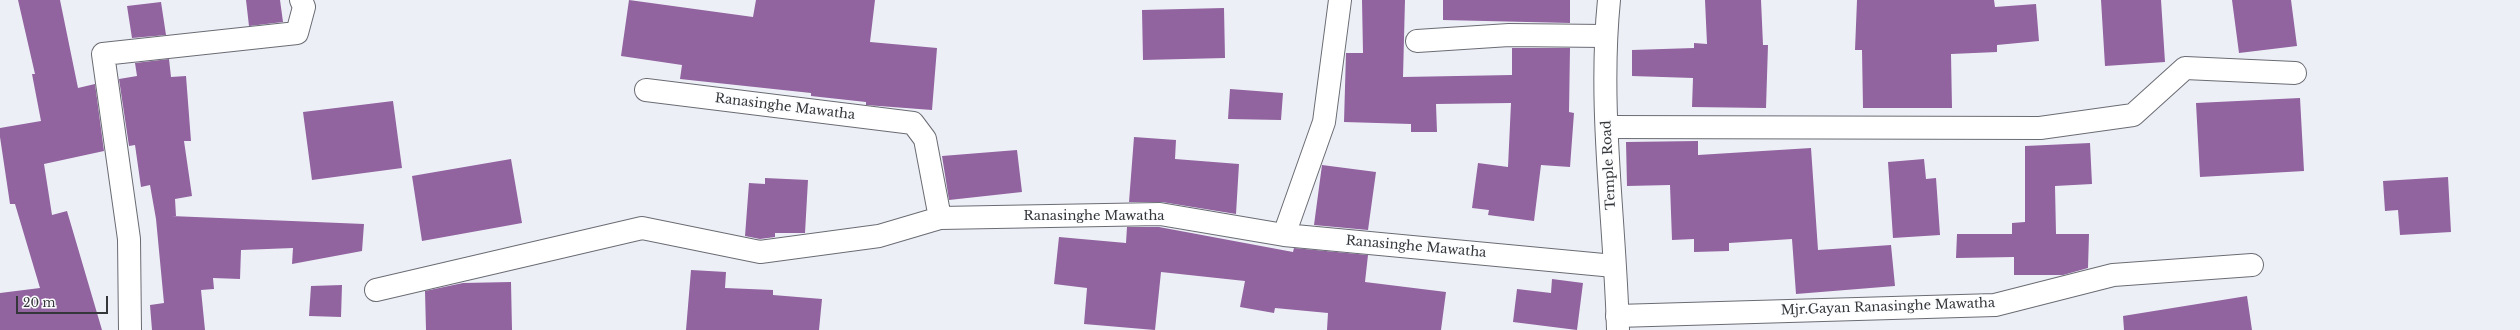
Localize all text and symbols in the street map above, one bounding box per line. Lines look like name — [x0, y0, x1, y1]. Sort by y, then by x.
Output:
street label: Ranasinghe Mawatha — [714, 91, 856, 123]
street label: Temple Road — [1599, 120, 1619, 210]
street label: Ranasinghe Mawatha — [1023, 208, 1165, 224]
street label: Ranasinghe Mawatha — [1345, 233, 1487, 261]
scale bar — [18, 288, 110, 314]
text: 20 m — [23, 295, 55, 310]
street label: Mjr.Gayan Ranasinghe Mawatha — [1781, 295, 1995, 319]

